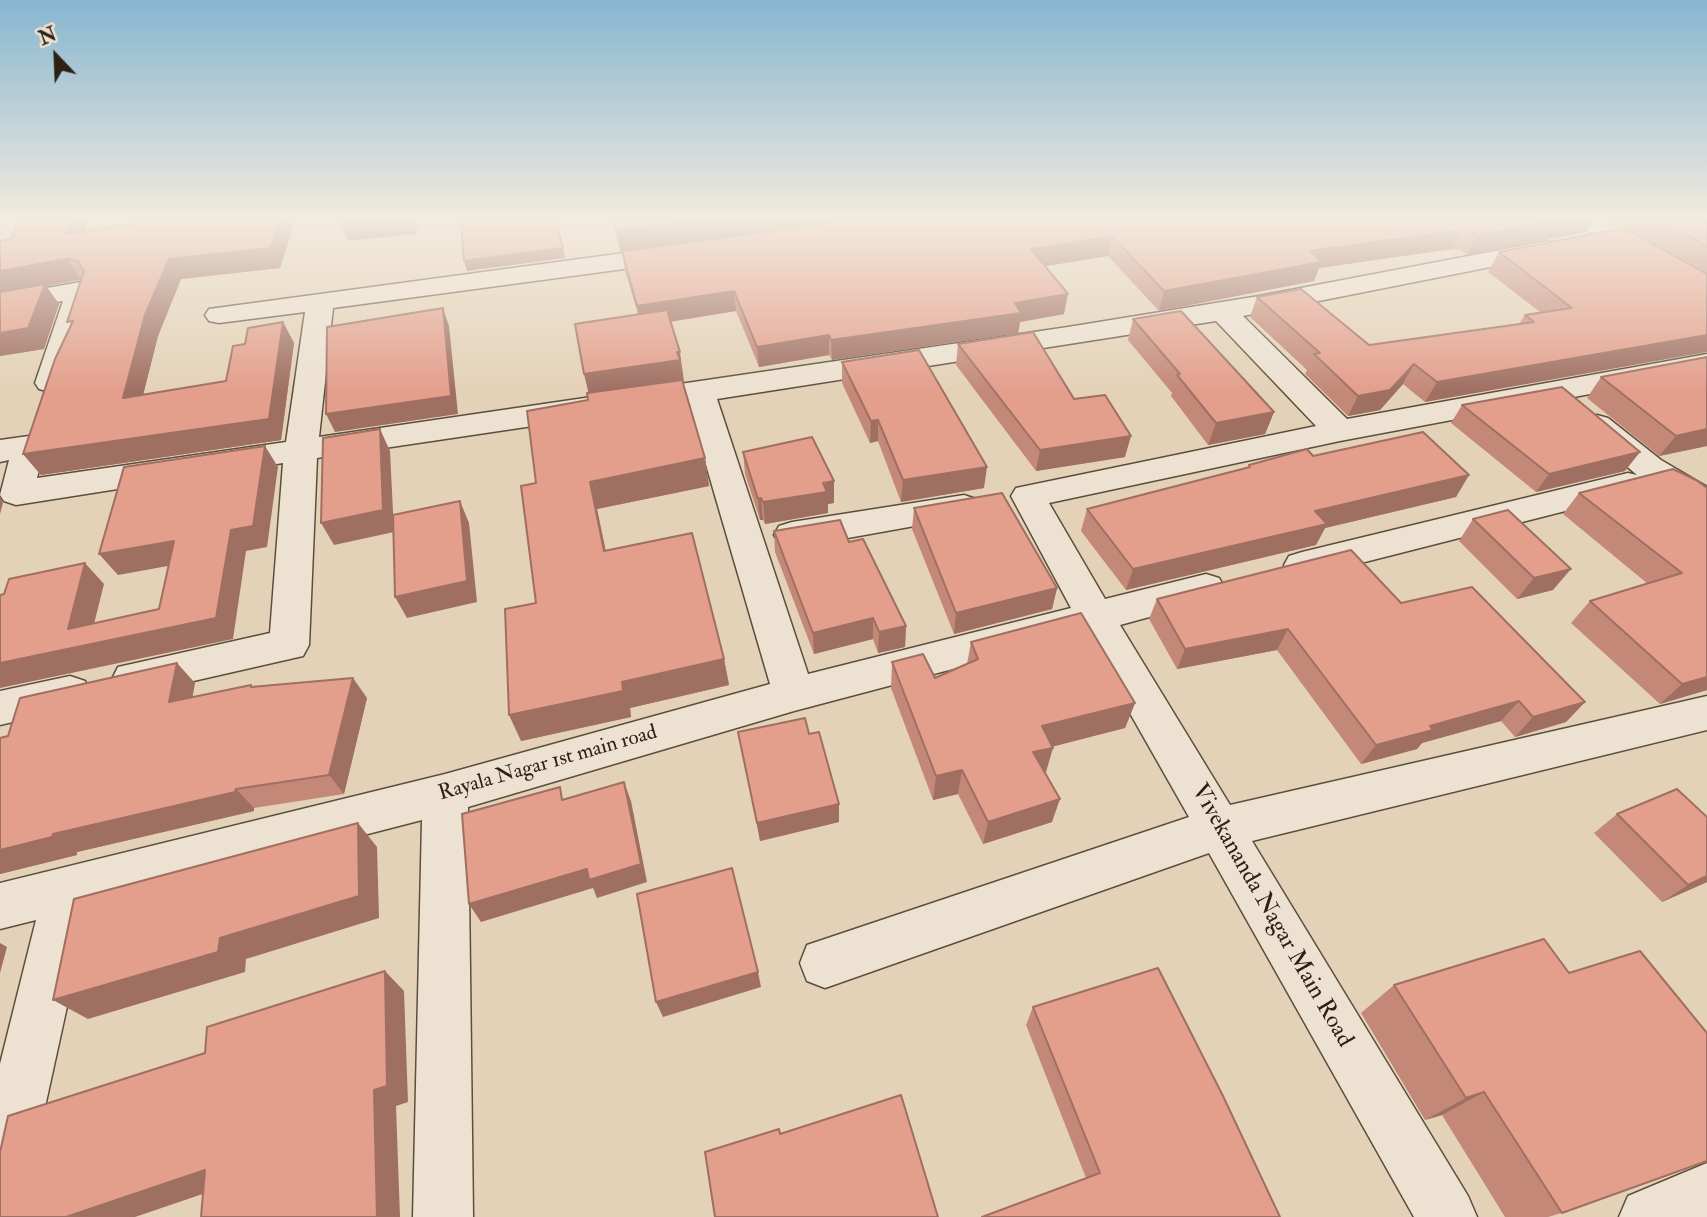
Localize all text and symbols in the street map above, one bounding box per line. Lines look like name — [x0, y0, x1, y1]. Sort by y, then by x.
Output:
north arrow — [21, 21, 91, 91]
text: N — [35, 22, 60, 51]
street label: Rayala Nagar 1st main road — [436, 721, 660, 807]
street label: Vivekananda Nagar Main Road — [1184, 779, 1358, 1053]

